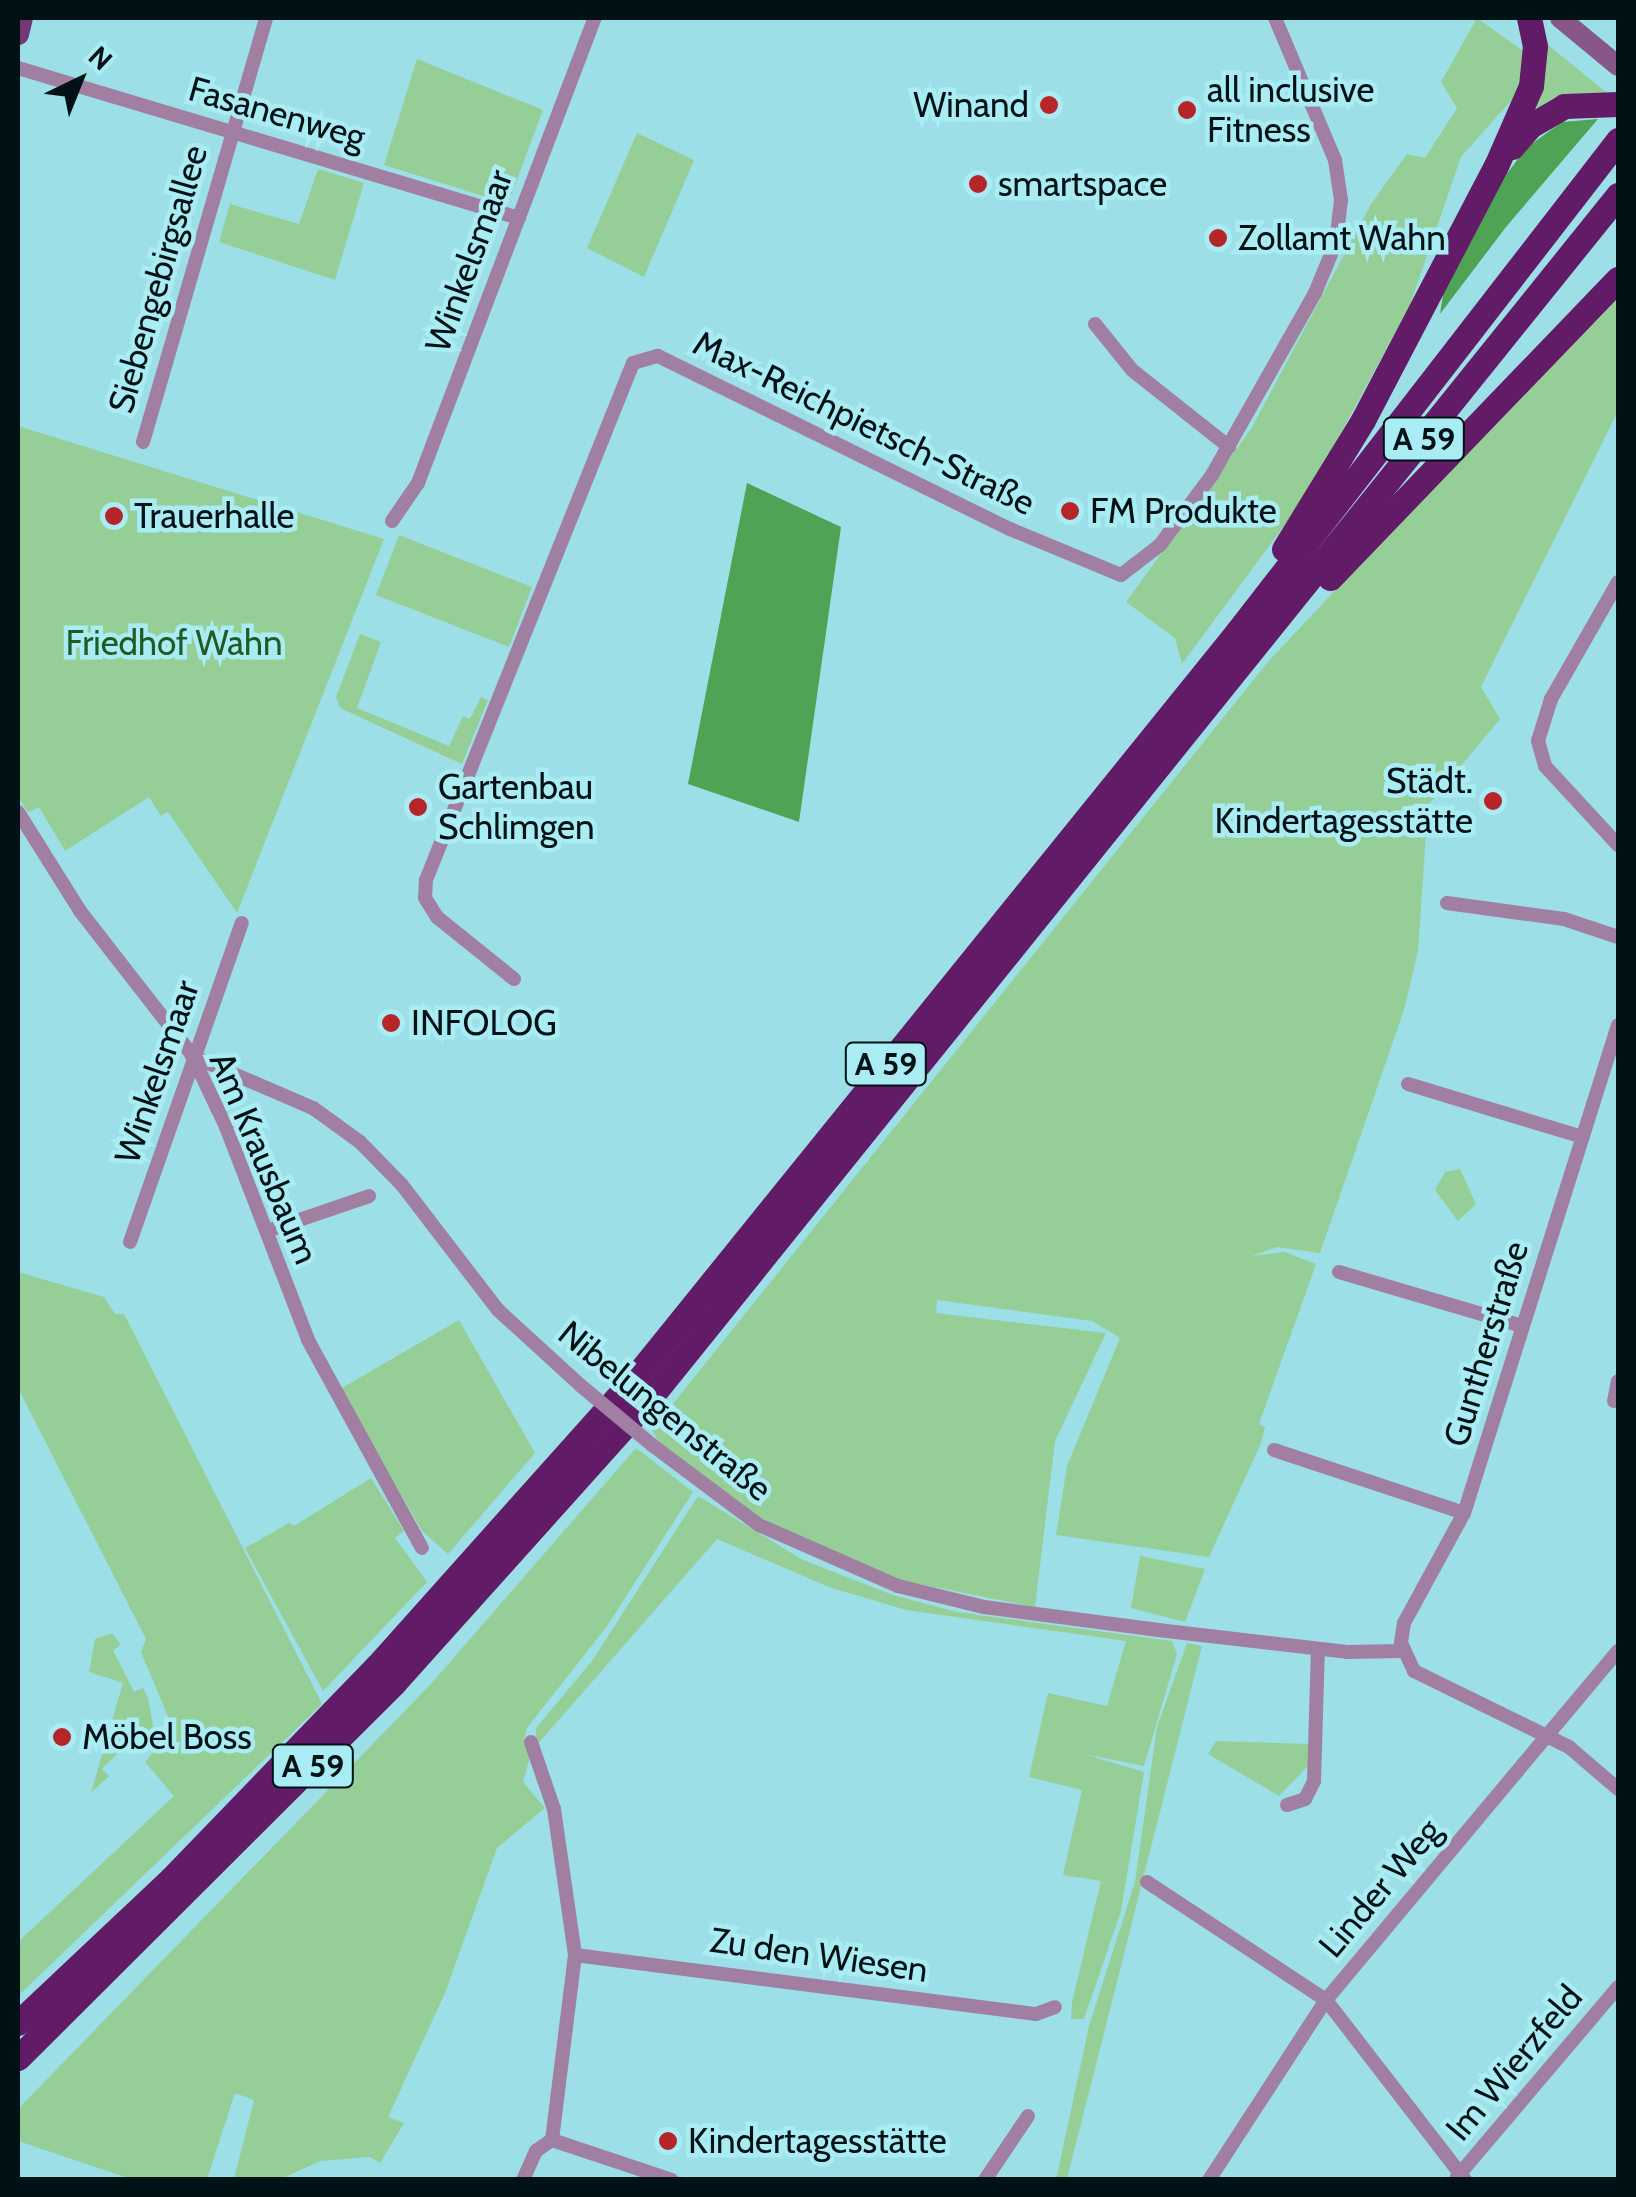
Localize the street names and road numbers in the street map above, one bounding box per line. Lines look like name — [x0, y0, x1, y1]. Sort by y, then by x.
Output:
street label: Fasanenweg — [184, 68, 370, 158]
street label: Siebengebirgsallee — [100, 140, 216, 418]
street label: Winkelsmaar — [417, 164, 521, 358]
street label: Max-Reichpietsch-Straße — [687, 322, 1041, 524]
road number: A 59 — [1382, 412, 1466, 466]
street label: Winkelsmaar — [106, 975, 208, 1169]
road number: A 59 — [844, 1037, 928, 1091]
street label: Am Krausbaum — [201, 1046, 327, 1270]
street label: Guntherstraße — [1435, 1236, 1537, 1452]
street label: Nibelungenstraße — [550, 1312, 780, 1510]
road number: A 59 — [270, 1739, 356, 1793]
street label: Linder Weg — [1310, 1810, 1450, 1966]
street label: Zu den Wiesen — [707, 1919, 931, 1991]
street label: Im Wierzfeld — [1437, 1977, 1591, 2149]

